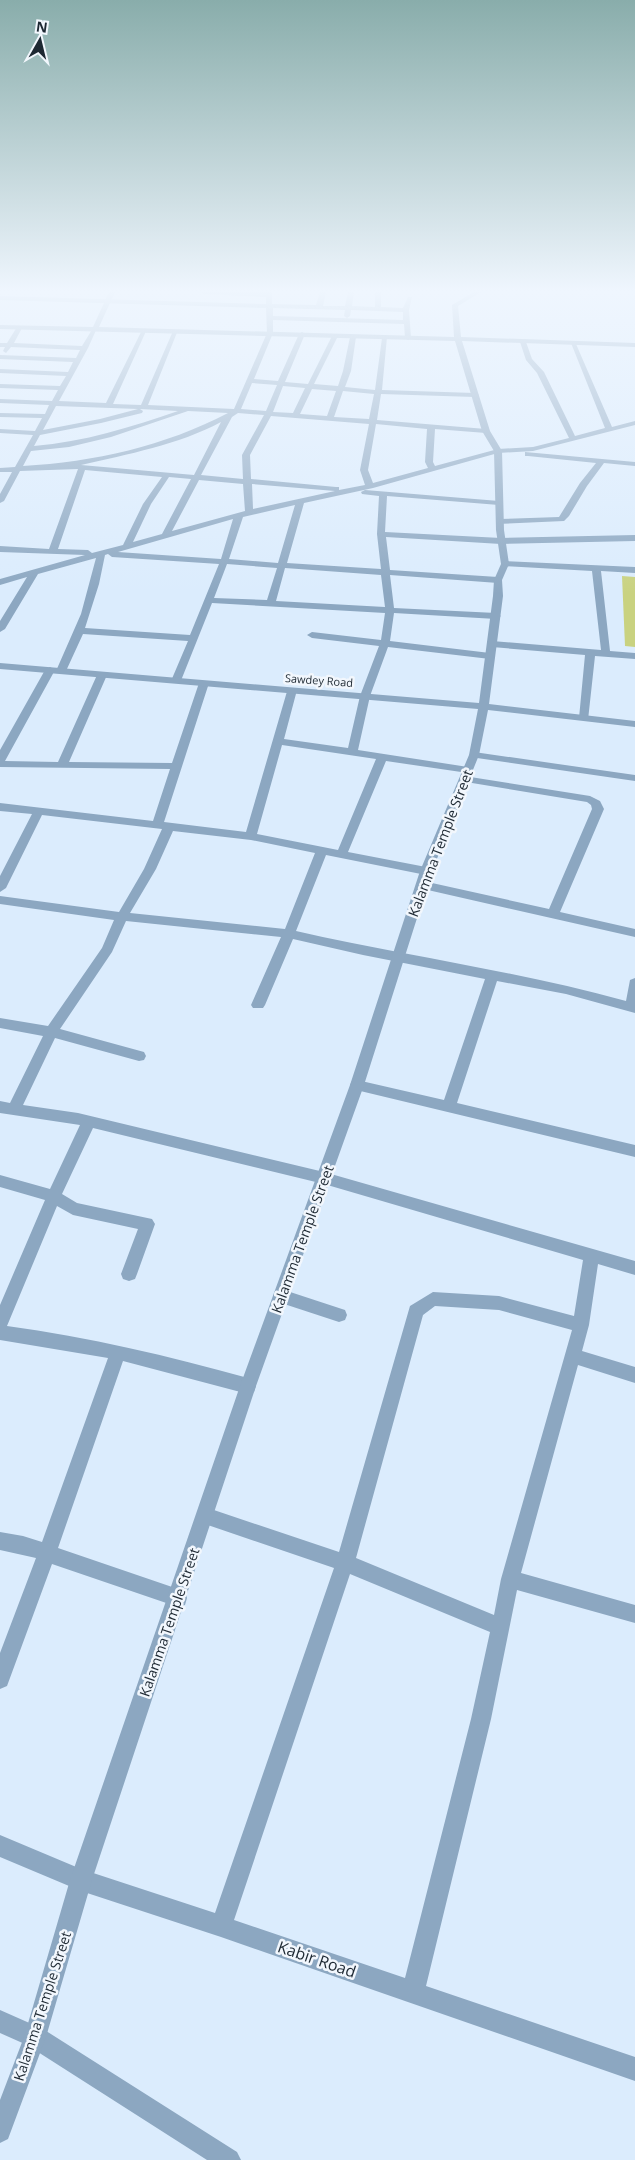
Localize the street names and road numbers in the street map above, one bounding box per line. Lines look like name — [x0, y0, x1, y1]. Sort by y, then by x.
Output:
street label: Sawdey Road — [284, 670, 354, 690]
street label: Kalamma Temple Street — [403, 767, 477, 919]
street label: Kalamma Temple Street — [266, 1162, 338, 1316]
street label: Kalamma Temple Street — [135, 1545, 203, 1699]
street label: Kalamma Temple Street — [9, 1929, 75, 2083]
street label: Kabir Road — [275, 1935, 359, 1983]

